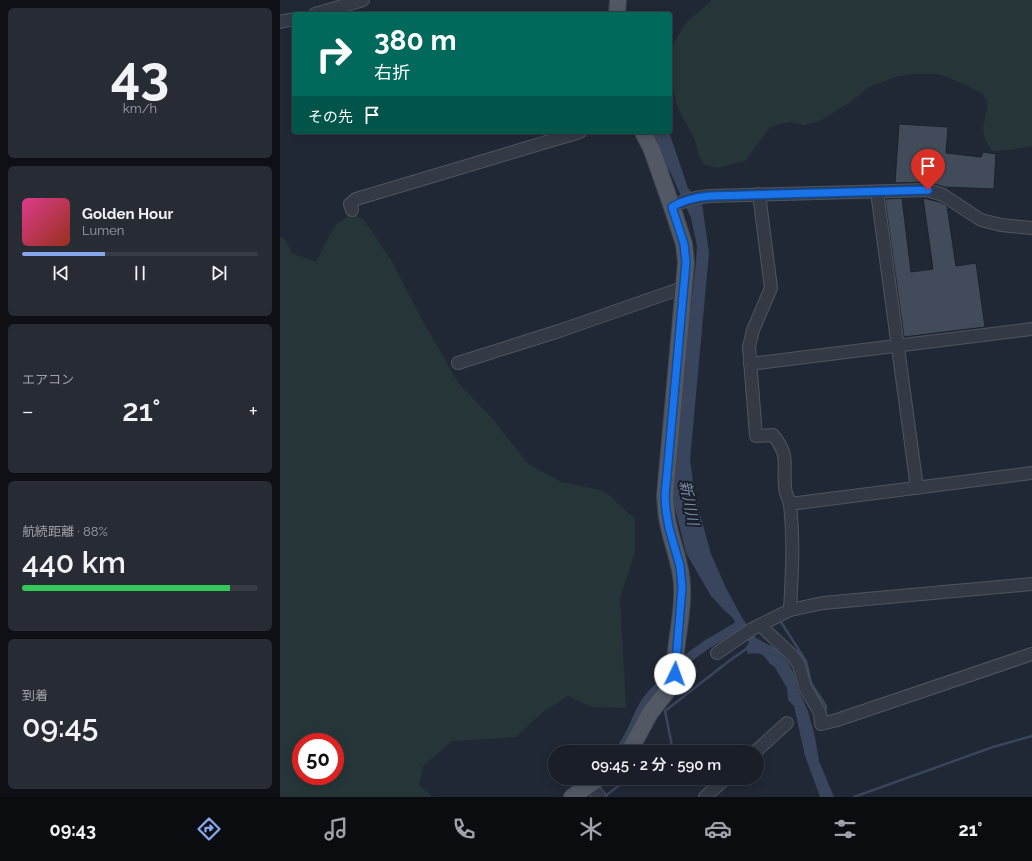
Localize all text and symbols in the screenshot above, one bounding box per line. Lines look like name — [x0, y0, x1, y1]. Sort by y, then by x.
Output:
text: 380 m — [374, 24, 457, 57]
icon: right — [308, 28, 360, 80]
text: 43 — [111, 44, 169, 105]
text: 右折 — [374, 62, 410, 83]
text: km/h — [123, 101, 157, 116]
icon: arrive — [361, 104, 383, 126]
text: その先 — [308, 108, 353, 126]
pin — [911, 149, 945, 190]
icon: arrive — [917, 155, 939, 177]
text: Golden Hour — [82, 205, 173, 223]
text: Lumen — [82, 223, 124, 238]
icon: previous — [50, 262, 72, 284]
icon: pause — [129, 262, 151, 284]
icon: next — [208, 262, 230, 284]
text: エアコン — [22, 372, 74, 387]
text: 21° — [122, 393, 161, 428]
text: − — [22, 398, 34, 424]
text: + — [249, 398, 258, 424]
water label: 新川川 — [676, 479, 703, 529]
text: 航続距離 · 88% — [22, 524, 108, 539]
text: 440 km — [22, 545, 126, 580]
position arrow — [654, 653, 696, 695]
text: 到着 — [22, 688, 48, 703]
text: 09:45 — [22, 709, 98, 744]
speed limit sign: 50 — [292, 733, 344, 785]
text: 09:45 · 2 分 · 590 m — [591, 756, 721, 774]
icon: directions — [195, 815, 223, 843]
icon: music — [322, 815, 350, 843]
icon: phone — [450, 815, 478, 843]
icon: climate — [577, 815, 605, 843]
icon: car — [704, 815, 732, 843]
icon: filters — [831, 815, 859, 843]
text: 09:43 — [50, 819, 96, 840]
text: 21° — [959, 819, 982, 840]

